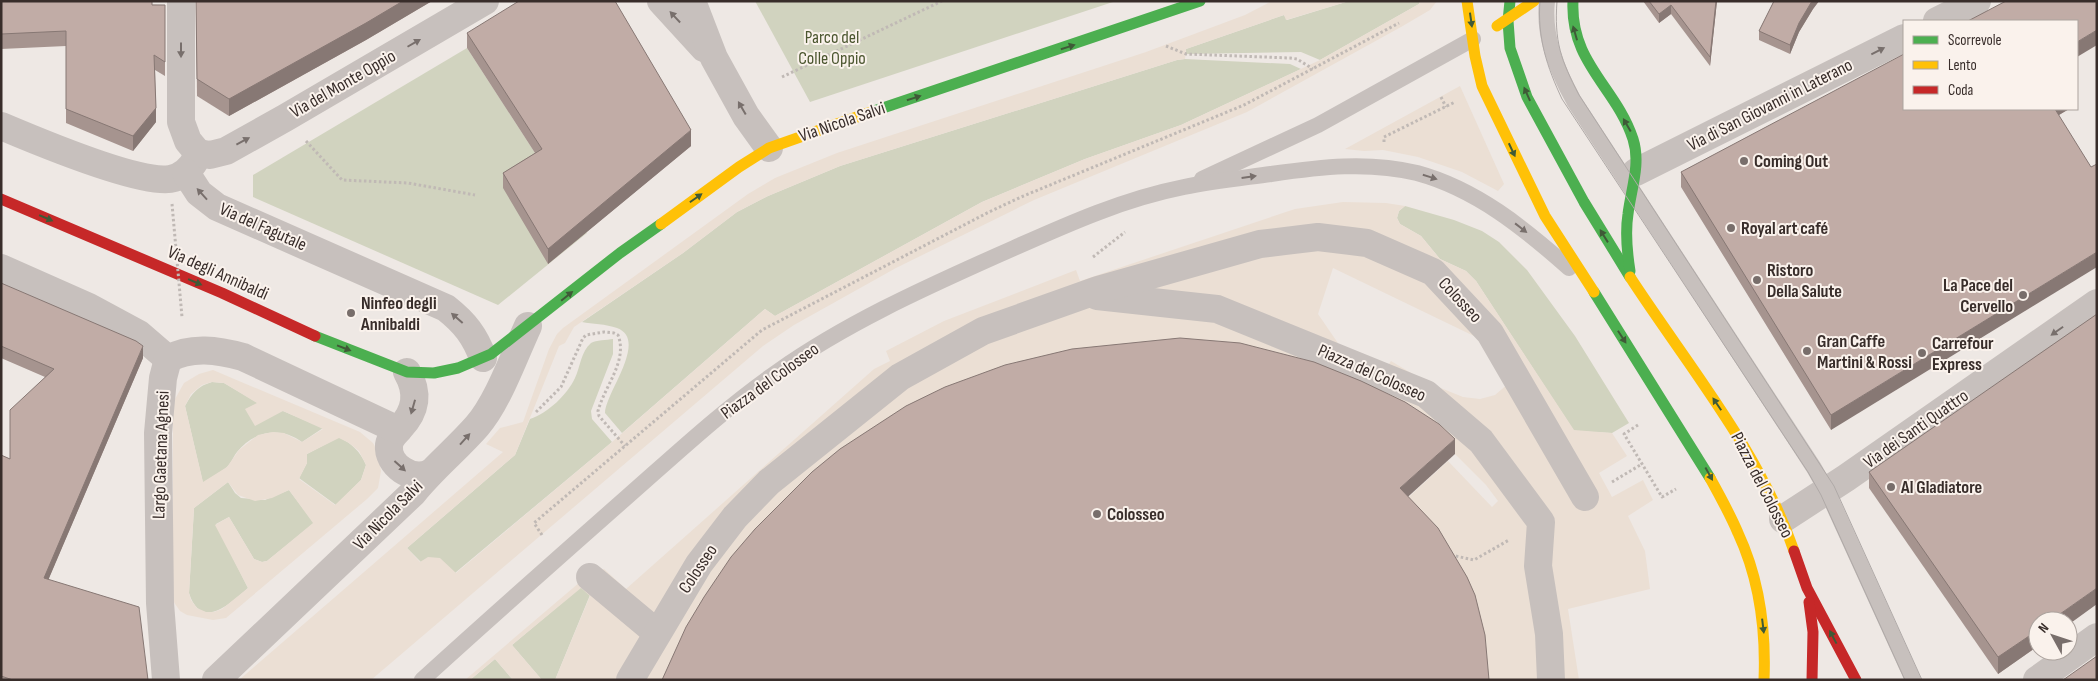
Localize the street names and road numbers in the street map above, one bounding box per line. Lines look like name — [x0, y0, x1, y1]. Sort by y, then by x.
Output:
street label: Via del Monte Oppio — [287, 45, 399, 123]
street label: Via di San Giovanni in Laterano — [1684, 54, 1856, 156]
street label: Via Nicola Salvi — [796, 97, 888, 147]
street label: Via del Fagutale — [216, 198, 310, 256]
street label: Via degli Annibaldi — [164, 241, 272, 305]
street label: Colosseo — [1434, 273, 1486, 327]
street label: Piazza del Colosseo — [717, 338, 823, 424]
street label: Piazza del Colosseo — [1315, 340, 1429, 406]
street label: Via dei Santi Quattro — [1860, 385, 1972, 473]
street label: Largo Gaetana Agnesi — [148, 390, 174, 520]
street label: Piazza del Colosseo — [1726, 429, 1798, 541]
street label: Via Nicola Salvi — [349, 476, 427, 554]
street label: Colosseo — [674, 541, 722, 597]

